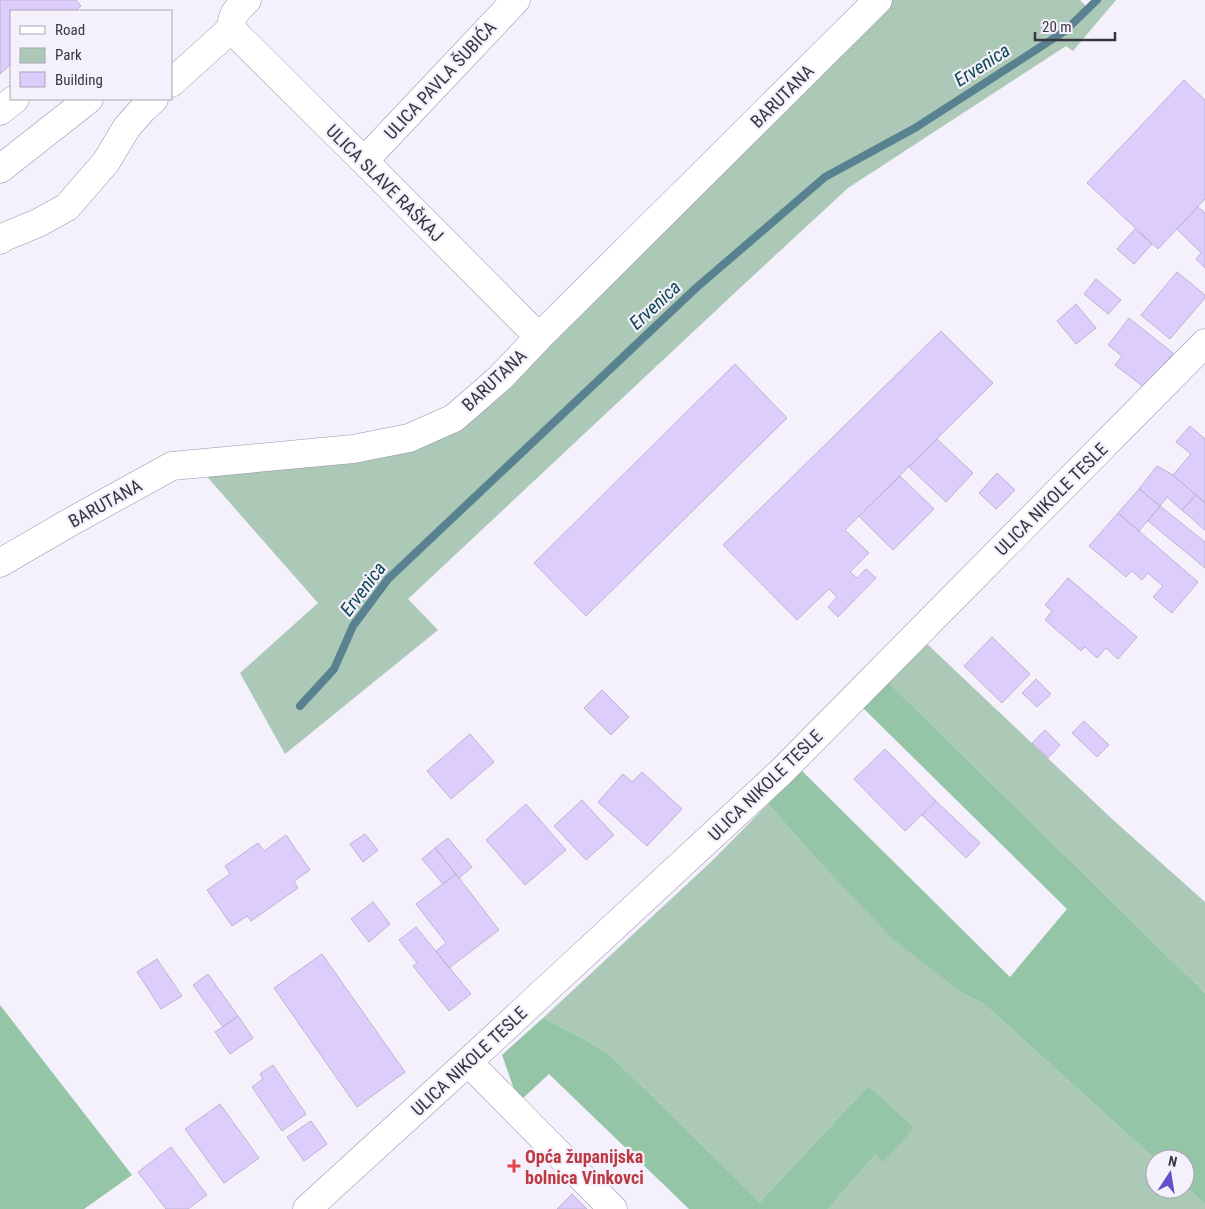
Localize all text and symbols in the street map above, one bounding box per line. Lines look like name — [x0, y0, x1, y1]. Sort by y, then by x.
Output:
legend — [10, 10, 172, 100]
scale bar — [1035, 10, 1115, 42]
street label: ULICA PAVLA ŠUBIĆA — [380, 16, 501, 143]
text: 20 m — [1042, 18, 1072, 36]
text: Road — [55, 21, 85, 39]
water label: Ervenica — [950, 39, 1014, 91]
text: Park — [55, 46, 82, 64]
street label: BARUTANA — [746, 60, 818, 132]
text: Building — [55, 71, 103, 89]
street label: ULICA SLAVE RAŠKAJ — [322, 120, 448, 246]
water label: Ervenica — [625, 276, 685, 334]
street label: BARUTANA — [457, 344, 531, 415]
street label: ULICA NIKOLE TESLE — [990, 438, 1112, 560]
street label: BARUTANA — [65, 474, 146, 532]
water label: Ervenica — [335, 557, 391, 621]
street label: ULICA NIKOLE TESLE — [704, 725, 826, 845]
street label: ULICA NIKOLE TESLE — [407, 1002, 531, 1120]
place label: Opća županijska bolnica Vinkovci — [525, 1146, 644, 1188]
north arrow — [1145, 1149, 1195, 1199]
text: N — [1167, 1153, 1179, 1170]
marker: Opća županijska bolnica Vinkovci — [507, 1159, 521, 1173]

